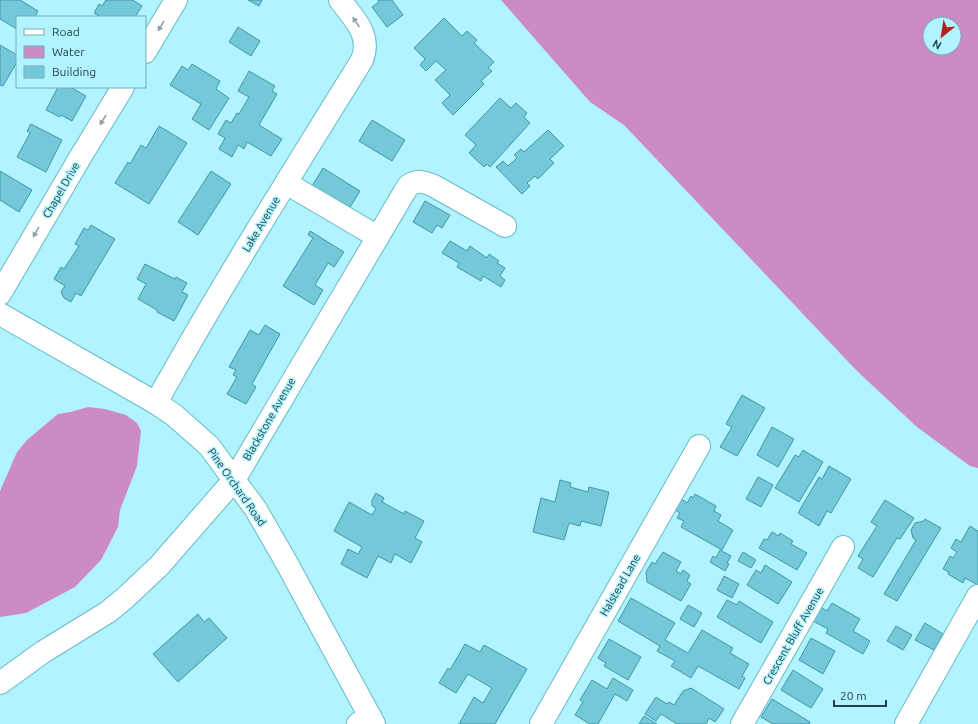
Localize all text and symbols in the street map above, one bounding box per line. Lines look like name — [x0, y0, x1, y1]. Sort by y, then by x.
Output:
legend — [16, 16, 146, 88]
one-way arrow — [352, 16, 360, 27]
north arrow — [922, 16, 962, 56]
one-way arrow — [157, 20, 164, 32]
text: Road — [52, 25, 80, 38]
text: N — [930, 37, 944, 52]
text: Water — [52, 45, 85, 58]
text: Building — [52, 65, 96, 78]
one-way arrow — [99, 114, 106, 126]
street label: Chapel Drive — [40, 160, 82, 220]
street label: Lake Avenue — [240, 194, 282, 254]
one-way arrow — [33, 226, 40, 238]
street label: Blackstone Avenue — [240, 375, 298, 463]
street label: Pine Orchard Road — [206, 446, 268, 528]
street label: Halstead Lane — [597, 552, 643, 618]
street label: Crescent Bluff Avenue — [760, 585, 826, 687]
scale bar — [834, 682, 886, 708]
text: 20 m — [840, 689, 867, 702]

